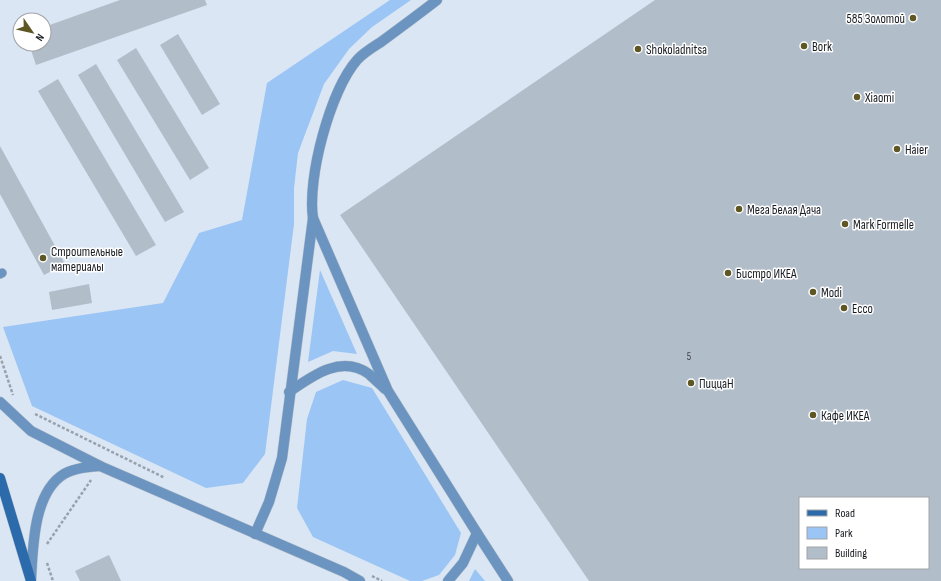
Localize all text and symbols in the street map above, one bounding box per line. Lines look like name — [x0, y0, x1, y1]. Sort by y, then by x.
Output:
place label: 585 Золотой — [847, 11, 905, 27]
north arrow — [12, 12, 52, 52]
marker: 585 Золотой — [908, 13, 918, 23]
text: N — [33, 31, 47, 43]
place label: Bork — [812, 39, 832, 55]
marker: Bork — [799, 41, 809, 51]
place label: Shokoladnitsa — [646, 42, 707, 58]
marker: Shokoladnitsa — [633, 44, 643, 54]
place label: Xiaomi — [864, 90, 894, 106]
marker: Xiaomi — [852, 92, 862, 102]
place label: Haier — [905, 142, 928, 158]
marker: Haier — [892, 144, 902, 154]
place label: Мега Белая Дача — [747, 202, 821, 218]
marker: Мега Белая Дача — [734, 204, 744, 214]
place label: Mark Formelle — [853, 217, 914, 233]
marker: Mark Formelle — [840, 219, 850, 229]
place label: Строительные материалы — [51, 244, 123, 275]
marker: Строительные материалы — [38, 253, 48, 263]
place label: Бистро ИКЕА — [736, 266, 797, 282]
marker: Бистро ИКЕА — [723, 268, 733, 278]
place label: Modi — [821, 285, 842, 301]
marker: Modi — [808, 287, 818, 297]
place label: Ecco — [852, 301, 873, 317]
marker: Ecco — [839, 303, 849, 313]
house number: 5 — [687, 350, 691, 363]
place label: ПиццаН — [699, 376, 734, 392]
marker: ПиццаН — [686, 378, 696, 388]
place label: Кафе ИКЕА — [821, 408, 870, 424]
marker: Кафе ИКЕА — [808, 410, 818, 420]
legend — [799, 497, 929, 569]
text: Road — [835, 506, 855, 521]
text: Park — [835, 526, 853, 541]
text: Building — [835, 546, 867, 561]

